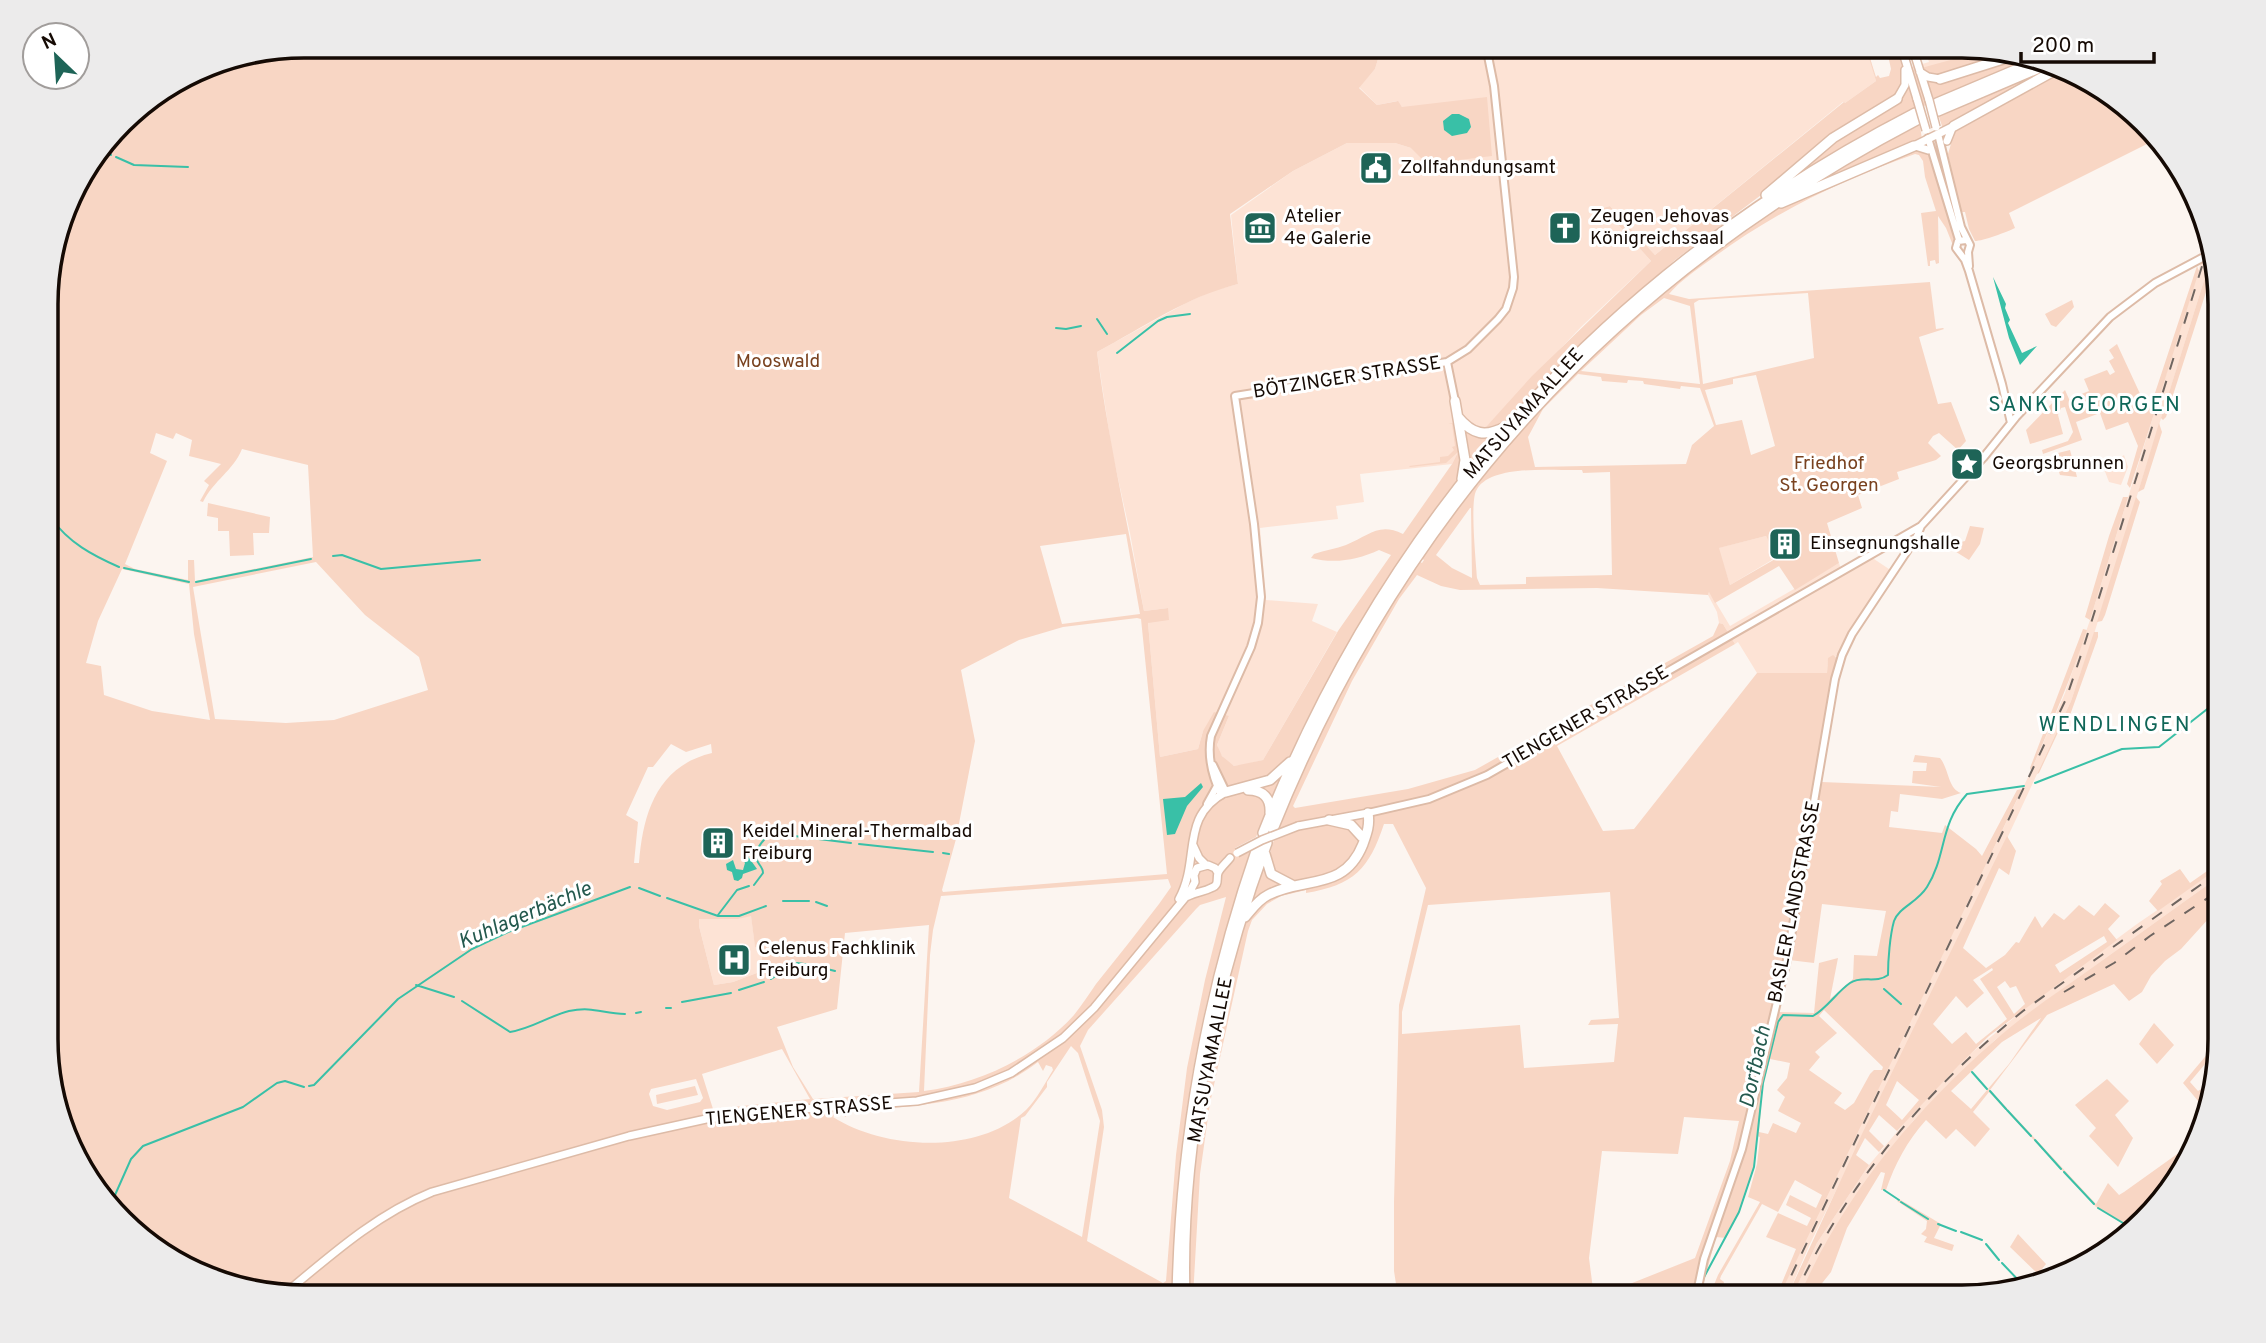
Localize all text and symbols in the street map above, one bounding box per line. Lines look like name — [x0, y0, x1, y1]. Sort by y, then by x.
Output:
north arrow — [21, 21, 91, 91]
scale bar — [2021, 21, 2154, 65]
text: N — [38, 29, 61, 56]
text: 200 m — [2032, 33, 2094, 60]
public building icon: Zollfahndungsamt — [1357, 149, 1395, 187]
place label: Zollfahndungsamt — [1400, 156, 1556, 180]
place label: Atelier 4e Galerie — [1284, 205, 1371, 251]
place label: Zeugen Jehovas Königreichssaal — [1590, 205, 1729, 251]
museum icon: Atelier 4e Galerie — [1241, 209, 1279, 247]
church icon: Zeugen Jehovas Königreichssaal — [1546, 209, 1584, 247]
street label: MATSUYAMAALLEE — [1459, 343, 1589, 485]
park label: Mooswald — [736, 350, 820, 374]
street label: BÖTZINGER STRASSE — [1251, 350, 1443, 405]
district label: SANKT GEORGEN — [1988, 392, 2182, 419]
place icon: Georgsbrunnen — [1948, 445, 1986, 483]
park label: Friedhof St. Georgen — [1779, 452, 1879, 498]
place label: Georgsbrunnen — [1992, 452, 2124, 476]
building icon: Einsegnungshalle — [1766, 525, 1804, 563]
place label: Einsegnungshalle — [1810, 532, 1960, 556]
street label: TIENGENER STRASSE — [1499, 661, 1673, 775]
district label: WENDLINGEN — [2038, 712, 2192, 739]
street label: BASLER LANDSTRASSE — [1764, 799, 1826, 1005]
place label: Keidel Mineral-Thermalbad Freiburg — [742, 820, 972, 866]
building icon: Keidel Mineral-Thermalbad Freiburg — [699, 824, 737, 862]
water label: Kuhlagerbächle — [454, 875, 597, 956]
place label: Celenus Fachklinik Freiburg — [758, 937, 916, 983]
hospital icon: Celenus Fachklinik Freiburg — [715, 941, 753, 979]
street label: MATSUYAMAALLEE — [1183, 975, 1239, 1145]
water label: Dorfbach — [1734, 1023, 1778, 1111]
street label: TIENGENER STRASSE — [704, 1092, 894, 1132]

